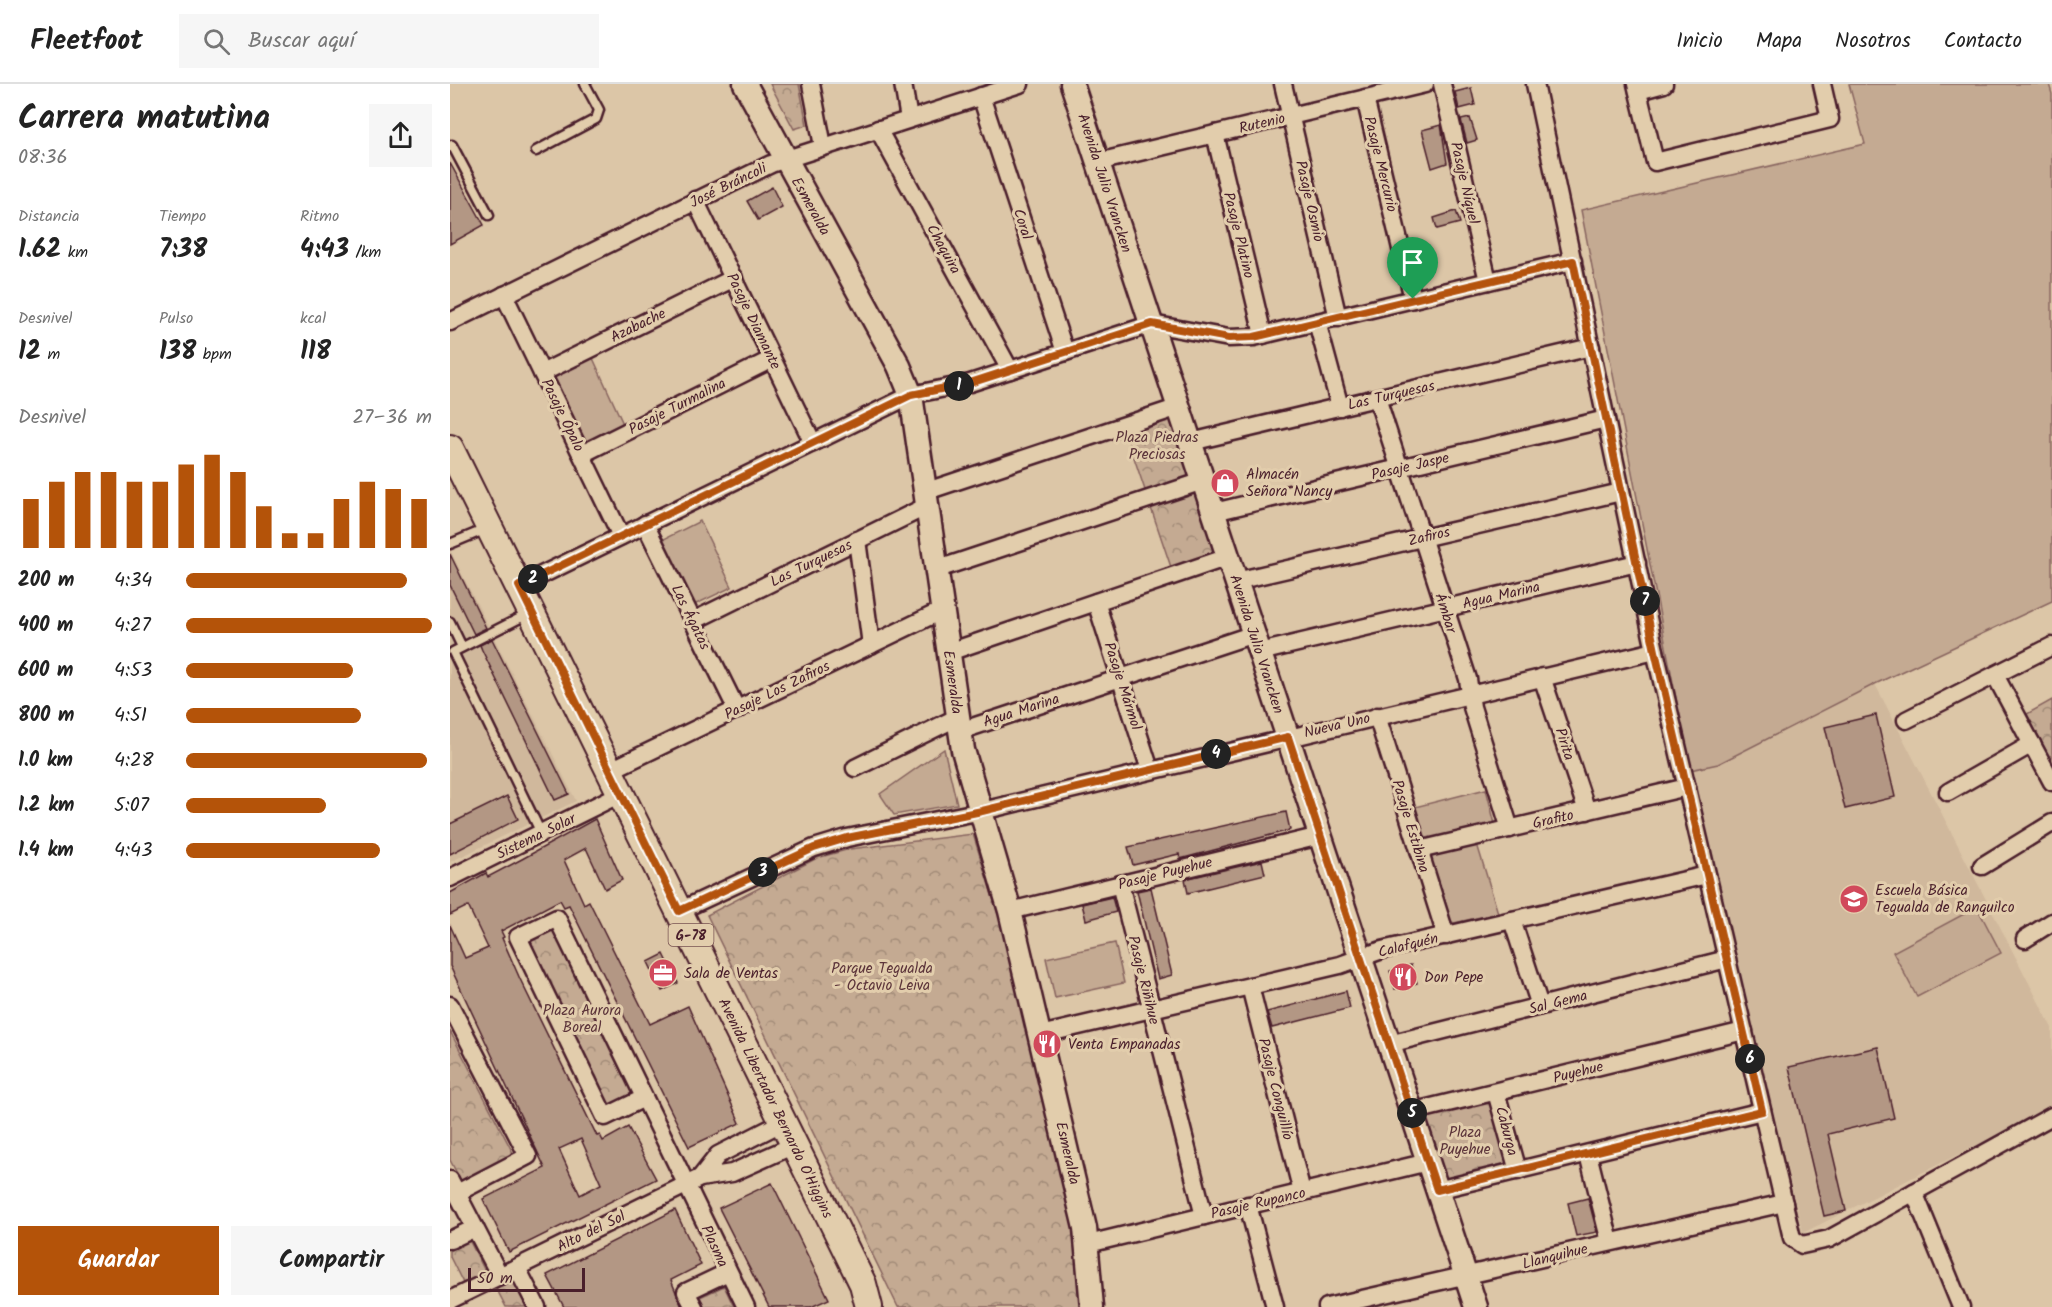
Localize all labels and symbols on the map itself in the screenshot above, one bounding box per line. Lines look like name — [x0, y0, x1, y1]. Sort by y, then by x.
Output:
street label: Rutenio — [1237, 107, 1288, 141]
street label: Avenida Julio Vrancken — [1070, 111, 1138, 256]
street label: Pasaje Mercurio — [1357, 114, 1404, 215]
street label: Pasaje Níquel — [1443, 140, 1485, 227]
street label: José Bráncoli — [686, 156, 772, 215]
street label: Pasaje Osmio — [1288, 158, 1330, 245]
street label: Esmeralda — [784, 173, 836, 240]
street label: Pasaje Platino — [1216, 190, 1260, 281]
street label: Coral — [1006, 206, 1038, 243]
street label: Chaquira — [920, 220, 967, 279]
pin — [1387, 237, 1438, 299]
street label: Pasaje Diamante — [719, 269, 787, 374]
street label: Azabache — [607, 302, 670, 350]
pin: 1 — [944, 371, 974, 401]
street label: Pasaje Turmalina — [624, 372, 730, 442]
street label: Las Turquesas — [1345, 374, 1438, 418]
street label: Pasaje Ópalo — [534, 375, 590, 456]
park label: Plaza Piedras Preciosas — [1116, 426, 1199, 467]
street label: Pasaje Jaspe — [1369, 446, 1452, 488]
place label: Almacén Señora Nancy — [1246, 463, 1333, 504]
shop icon: Almacén Señora Nancy — [1209, 467, 1241, 499]
street label: Zafiros — [1406, 520, 1453, 553]
street label: Las Turquesas — [766, 533, 857, 594]
pin: 2 — [518, 564, 548, 594]
street label: Avenida Julio Vrancken — [1222, 572, 1290, 717]
street label: Agua Marina — [1460, 575, 1542, 617]
street label: Las Ágatas — [664, 581, 717, 655]
pin: 7 — [1630, 586, 1660, 616]
street label: Ámbar — [1427, 590, 1463, 637]
street label: Pasaje Mármol — [1097, 639, 1148, 734]
street label: Esmeralda — [936, 649, 968, 716]
street label: Pasaje Los Zafiros — [721, 655, 835, 727]
street label: Agua Marina — [980, 687, 1063, 735]
street label: Nueva Uno — [1302, 707, 1373, 745]
street label: Pirita — [1548, 725, 1581, 764]
pin: 4 — [1201, 739, 1231, 769]
street label: Pasaje Estibina — [1385, 777, 1436, 876]
street label: Grafito — [1530, 804, 1576, 836]
street label: Sistema Solar — [493, 807, 581, 867]
street label: Pasaje Puyehue — [1116, 851, 1215, 897]
pin: 3 — [748, 857, 778, 887]
place label: Escuela Básica Tegualda de Ranquilco — [1875, 879, 2015, 920]
school or university icon: Escuela Básica Tegualda de Ranquilco — [1838, 883, 1870, 915]
road number: G-78 — [668, 924, 714, 946]
street label: Calafquén — [1376, 927, 1441, 965]
street label: Pasaje Riñihue — [1120, 933, 1166, 1028]
office icon: Sala de Ventas — [647, 957, 679, 989]
park label: Parque Tegualda - Octavio Leiva — [831, 957, 933, 998]
restaurant icon: Don Pepe — [1387, 961, 1419, 993]
place label: Sala de Ventas — [684, 962, 779, 986]
place label: Don Pepe — [1424, 966, 1484, 990]
street label: Sal Gema — [1526, 984, 1590, 1022]
street label: Avenida Libertador Bernardo O'Higgins — [711, 994, 839, 1223]
park label: Plaza Aurora Boreal — [543, 999, 621, 1040]
restaurant icon: Venta Empanadas — [1031, 1028, 1063, 1060]
place label: Venta Empanadas — [1068, 1033, 1181, 1057]
street label: Pasaje Conguillío — [1251, 1036, 1299, 1143]
pin: 6 — [1735, 1044, 1765, 1074]
street label: Puyehue — [1551, 1055, 1606, 1091]
pin: 5 — [1397, 1098, 1427, 1128]
street label: Caburga — [1488, 1104, 1524, 1159]
street label: Esmeralda — [1048, 1119, 1086, 1187]
park label: Plaza Puyehue — [1439, 1121, 1491, 1162]
street label: Pasaje Rupanco — [1208, 1181, 1308, 1227]
street label: Alto del Sol — [553, 1205, 630, 1259]
street label: Plasma — [694, 1221, 734, 1272]
street label: Llanquihue — [1520, 1237, 1591, 1277]
scale bar — [468, 1265, 585, 1292]

